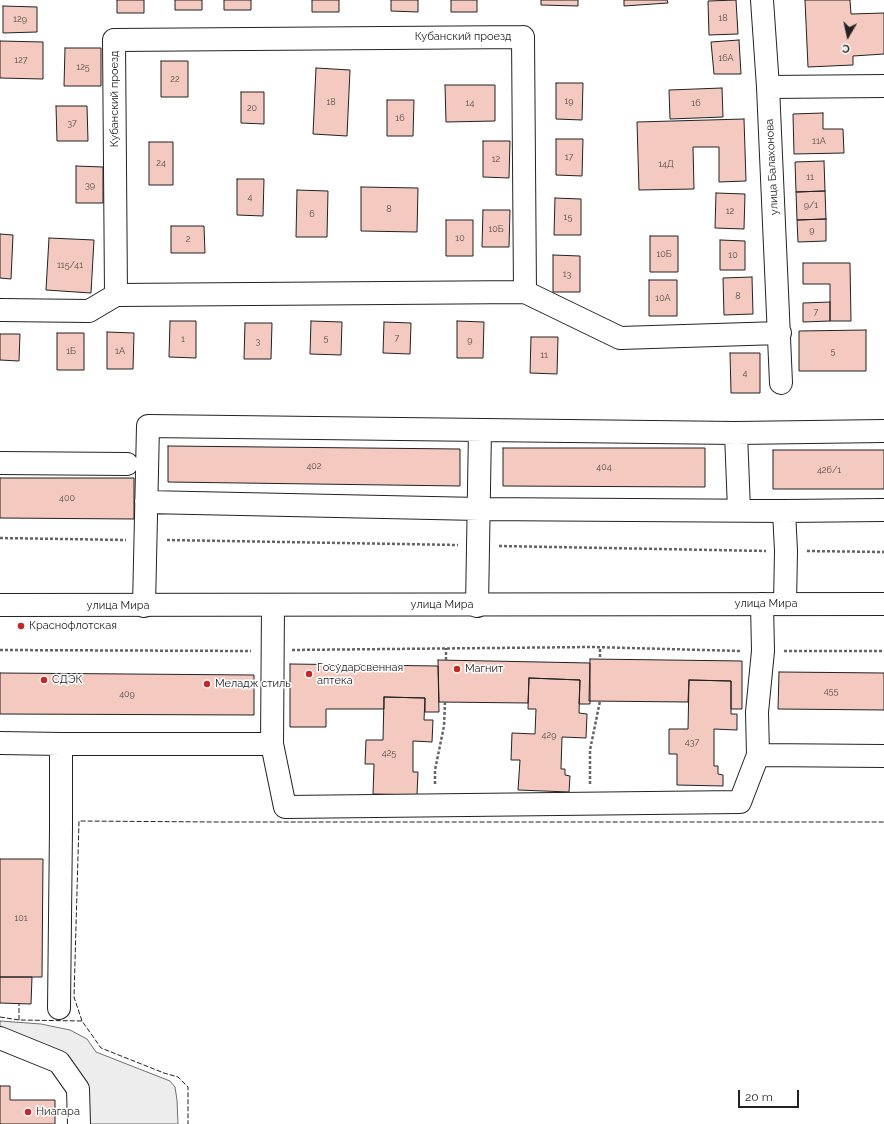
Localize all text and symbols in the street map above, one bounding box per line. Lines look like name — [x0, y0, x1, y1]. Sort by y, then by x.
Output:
house number: 18 — [718, 13, 728, 23]
house number: 129 — [13, 14, 27, 24]
north arrow — [828, 16, 868, 56]
street label: Кубанский проезд — [415, 30, 511, 44]
text: С — [841, 41, 851, 55]
street label: Кубанский проезд — [108, 51, 122, 147]
house number: 16А — [718, 53, 734, 63]
house number: 127 — [14, 55, 28, 65]
house number: 125 — [76, 62, 90, 72]
house number: 22 — [170, 74, 180, 84]
house number: 19 — [564, 96, 574, 106]
house number: 18 — [326, 97, 336, 107]
house number: 14 — [466, 98, 474, 108]
house number: 16 — [691, 98, 701, 108]
house number: 20 — [247, 103, 257, 113]
house number: 16 — [395, 113, 405, 123]
house number: 37 — [67, 118, 77, 128]
street label: улица Балахонова — [763, 119, 781, 215]
house number: 11А — [812, 136, 826, 146]
house number: 17 — [565, 152, 573, 162]
house number: 12 — [492, 154, 500, 164]
house number: 24 — [156, 158, 166, 168]
house number: 14Д — [658, 159, 674, 169]
house number: 11 — [806, 172, 814, 182]
house number: 39 — [85, 180, 95, 190]
house number: 4 — [248, 192, 252, 202]
house number: 9/1 — [804, 200, 818, 210]
house number: 8 — [386, 204, 392, 214]
house number: 12 — [726, 206, 734, 216]
house number: 6 — [309, 209, 315, 219]
house number: 15 — [564, 212, 572, 222]
house number: 10Б — [488, 224, 504, 234]
house number: 9 — [809, 225, 815, 235]
house number: 10 — [455, 233, 465, 243]
house number: 2 — [186, 234, 190, 244]
house number: 10Б — [656, 249, 672, 259]
house number: 10 — [728, 250, 738, 260]
house number: 115/41 — [57, 260, 83, 270]
house number: 13 — [563, 269, 571, 279]
house number: 8 — [735, 291, 741, 301]
house number: 10А — [655, 293, 671, 303]
house number: 7 — [814, 307, 818, 317]
house number: 5 — [324, 333, 328, 343]
house number: 7 — [395, 333, 399, 343]
house number: 1 — [181, 334, 185, 344]
house number: 9 — [467, 335, 473, 345]
house number: 3 — [256, 336, 260, 346]
house number: 1Б — [66, 346, 76, 356]
house number: 1А — [115, 346, 125, 356]
house number: 5 — [831, 346, 835, 356]
house number: 11 — [540, 350, 548, 360]
house number: 4 — [743, 368, 747, 378]
house number: 402 — [306, 461, 322, 471]
house number: 404 — [596, 462, 612, 472]
house number: 426/1 — [817, 465, 841, 475]
house number: 400 — [59, 493, 75, 503]
street label: улица Мира — [735, 597, 797, 611]
street label: улица Мира — [411, 598, 473, 612]
street label: улица Мира — [87, 599, 149, 613]
place label: Краснофлотская — [29, 619, 117, 633]
marker: Краснофлотская — [16, 621, 26, 631]
place label: Государсвенная аптека — [317, 661, 403, 687]
place label: Магнит — [465, 662, 503, 676]
marker: Магнит — [452, 664, 462, 674]
marker: Государсвенная аптека — [304, 669, 314, 679]
place label: СДЭК — [52, 673, 83, 687]
marker: СДЭК — [39, 675, 49, 685]
place label: Меладж стиль — [215, 677, 291, 691]
marker: Меладж стиль — [202, 679, 212, 689]
house number: 455 — [824, 686, 838, 696]
house number: 409 — [119, 689, 135, 699]
house number: 429 — [542, 730, 556, 740]
house number: 437 — [685, 737, 699, 747]
house number: 425 — [382, 748, 396, 758]
house number: 101 — [14, 913, 28, 923]
scale bar — [740, 1082, 801, 1108]
text: 20 m — [745, 1090, 773, 1104]
place label: Ниагара — [36, 1105, 80, 1119]
marker: Ниагара — [23, 1107, 33, 1117]

